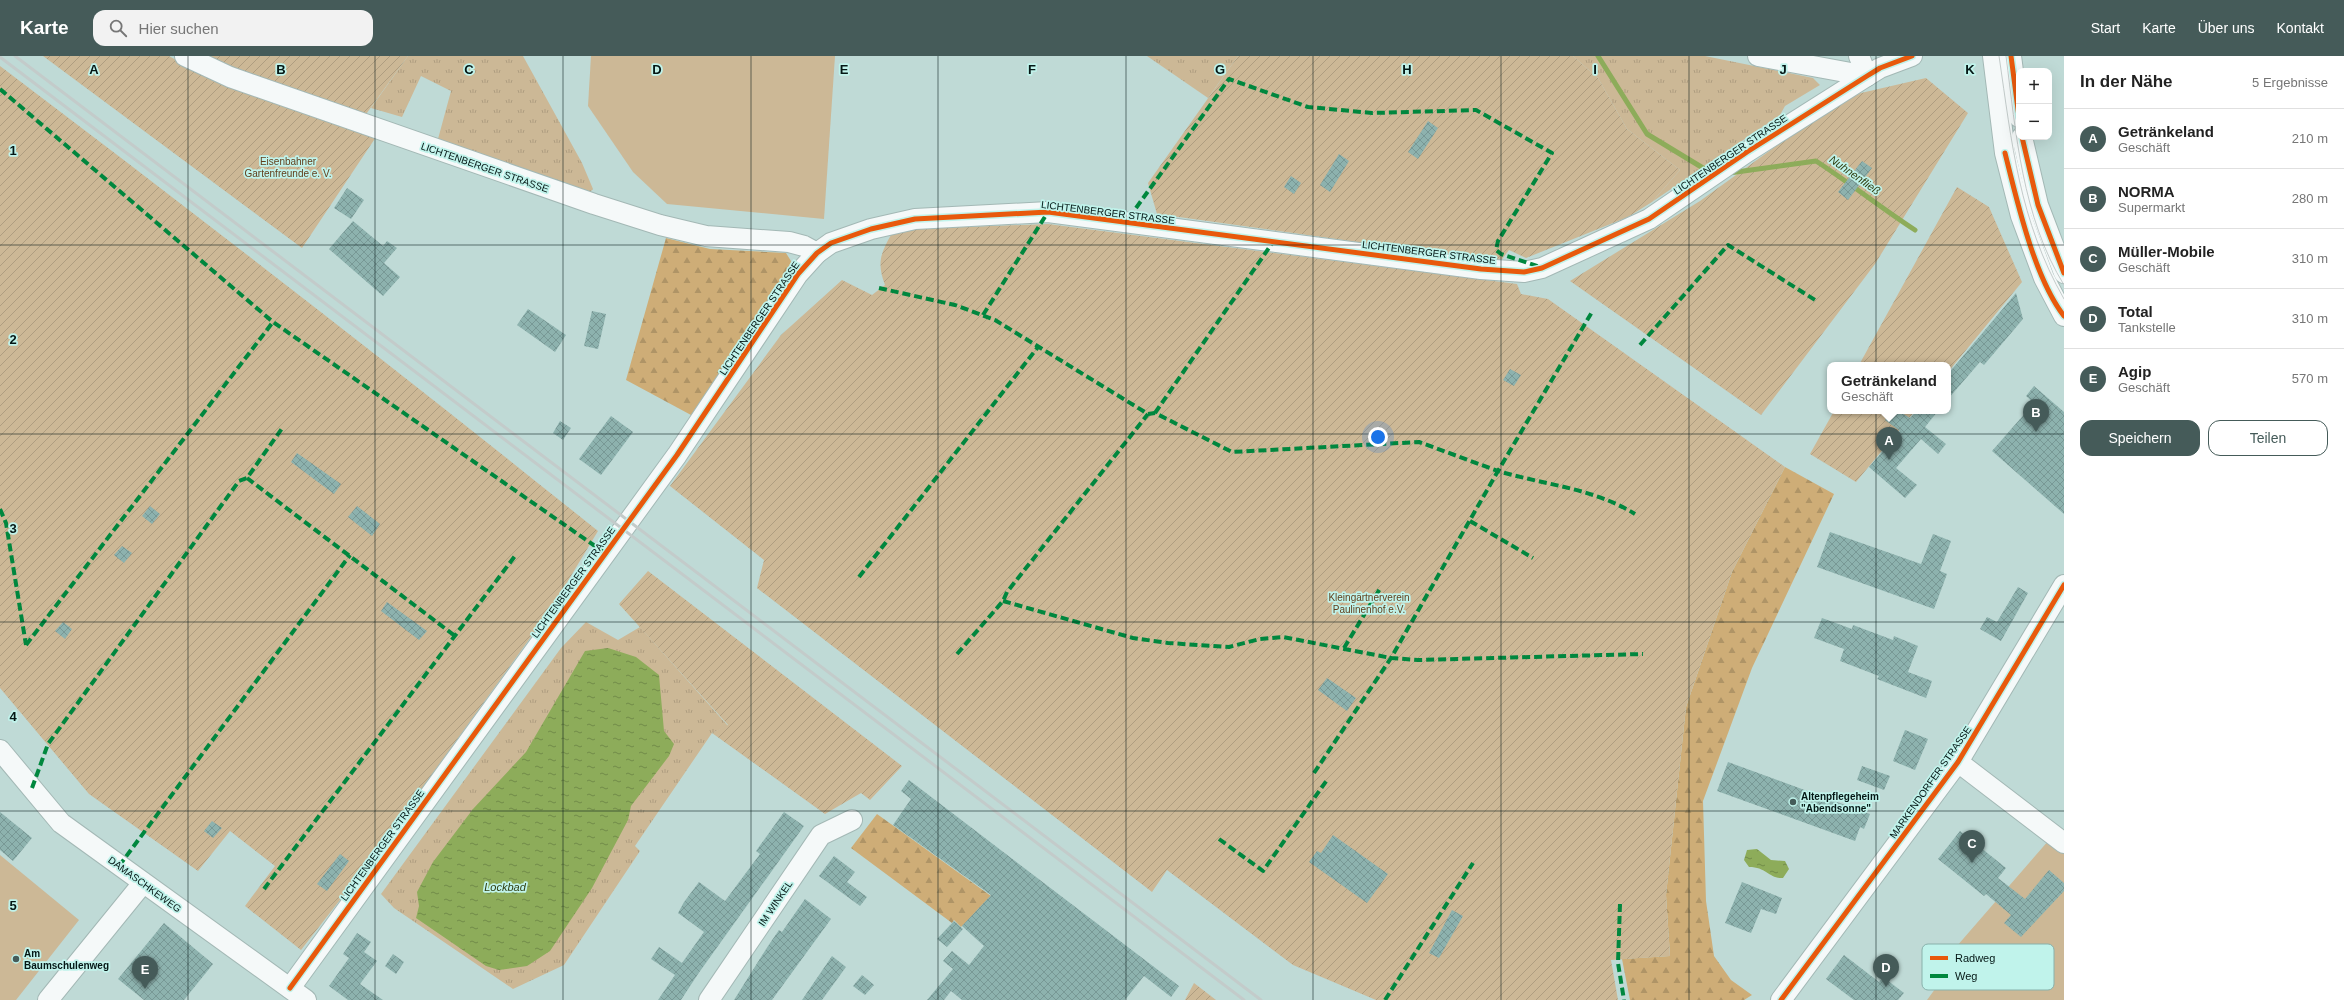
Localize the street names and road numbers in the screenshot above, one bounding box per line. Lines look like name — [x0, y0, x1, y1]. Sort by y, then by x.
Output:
street label: LICHTENBERGER STRASSE — [1671, 112, 1789, 197]
street label: LICHTENBERGER STRASSE — [419, 140, 551, 195]
street label: LICHTENBERGER STRASSE — [1041, 199, 1176, 226]
street label: LICHTENBERGER STRASSE — [1362, 239, 1497, 266]
street label: LICHTENBERGER STRASSE — [717, 259, 802, 377]
street label: LICHTENBERGER STRASSE — [529, 524, 618, 640]
street label: MARKENDORFER STRASSE — [1887, 724, 1974, 841]
street label: LICHTENBERGER STRASSE — [338, 787, 427, 903]
street label: DAMASCHKEWEG — [106, 854, 183, 915]
street label: IM WINKEL — [756, 878, 795, 928]

